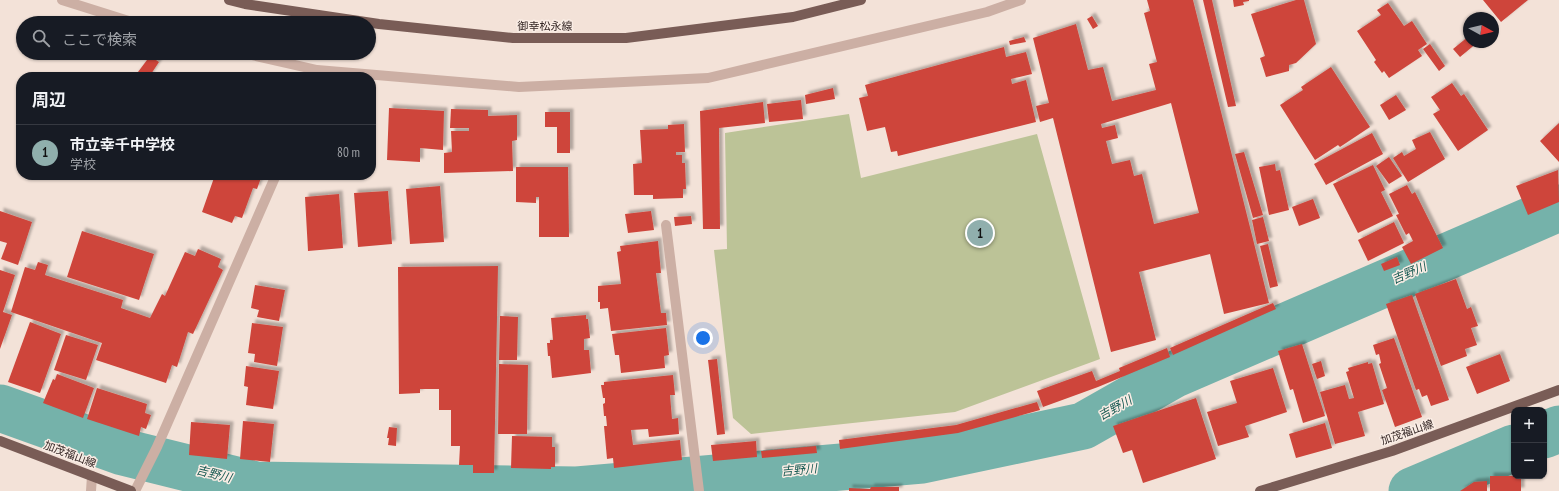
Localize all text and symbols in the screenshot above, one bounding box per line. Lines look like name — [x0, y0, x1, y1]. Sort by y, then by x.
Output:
north arrow — [1463, 12, 1499, 48]
search box — [16, 16, 376, 60]
street label: 御幸松永線 — [517, 19, 573, 33]
icon: search — [30, 27, 52, 49]
text: ここで検索 — [62, 30, 137, 49]
text: 周辺 — [32, 89, 66, 111]
text: 市立幸千中学校 — [70, 135, 175, 154]
text: 1 — [42, 144, 48, 161]
text: 80 m — [337, 144, 360, 161]
text: 学校 — [70, 156, 96, 173]
pin: 1 — [967, 218, 993, 248]
water label: 吉野川 — [1389, 258, 1430, 286]
your location — [693, 328, 713, 348]
water label: 吉野川 — [1095, 391, 1136, 423]
map controls — [1511, 407, 1547, 479]
button: + — [1511, 407, 1547, 443]
street label: 加茂福山線 — [1379, 416, 1435, 448]
street label: 加茂福山線 — [42, 438, 98, 470]
button: − — [1511, 443, 1547, 479]
water label: 吉野川 — [780, 460, 820, 479]
water label: 吉野川 — [195, 462, 235, 486]

